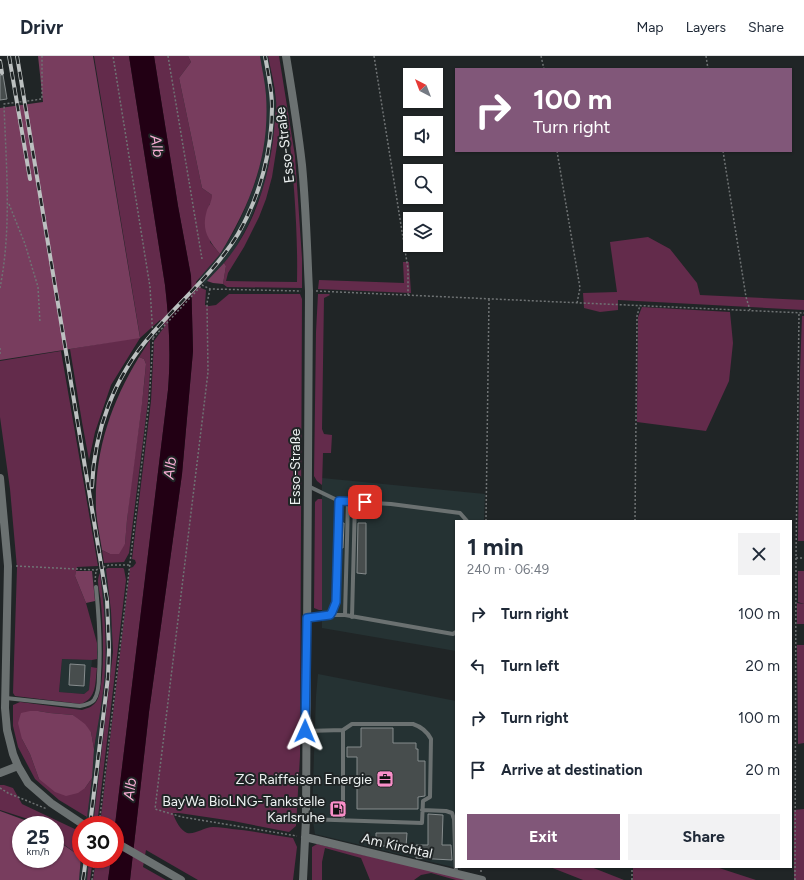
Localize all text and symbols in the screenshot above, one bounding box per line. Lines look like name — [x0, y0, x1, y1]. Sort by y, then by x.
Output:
text: Drivr — [20, 16, 63, 39]
text: Map — [636, 19, 664, 36]
text: Layers — [686, 19, 726, 36]
text: Share — [748, 19, 784, 36]
north arrow — [403, 68, 443, 108]
map controls — [403, 68, 443, 252]
text: 100 m — [533, 82, 612, 116]
icon: right — [467, 84, 519, 136]
street label: Esso-Straße — [272, 106, 298, 184]
button: sound — [403, 116, 443, 156]
text: Turn right — [533, 116, 610, 138]
water label: Alb — [146, 133, 168, 159]
button: search — [403, 164, 443, 204]
button: layers — [403, 212, 443, 252]
street label: Esso-Straße — [287, 428, 304, 505]
water label: Alb — [160, 456, 180, 481]
pin — [348, 485, 382, 519]
icon: arrive — [354, 491, 376, 513]
text: 1 min — [467, 532, 524, 561]
button: close — [738, 533, 780, 575]
text: 240 m · 06:49 — [467, 562, 549, 577]
icon: right — [467, 603, 489, 625]
text: Turn right — [501, 605, 569, 623]
text: 100 m — [738, 605, 780, 623]
icon: left — [467, 655, 489, 677]
text: Turn left — [501, 657, 559, 675]
text: 20 m — [746, 657, 780, 675]
icon: right — [467, 707, 489, 729]
text: Turn right — [501, 709, 569, 727]
text: 100 m — [738, 709, 780, 727]
position arrow — [284, 710, 326, 752]
icon: arrive — [467, 759, 489, 781]
text: Arrive at destination — [501, 761, 642, 779]
text: 20 m — [746, 761, 780, 779]
office icon: ZG Raiffeisen Energie — [375, 769, 395, 789]
place label: ZG Raiffeisen Energie — [236, 771, 372, 788]
water label: Alb — [120, 777, 140, 802]
place label: BayWa BioLNG-Tankstelle Karlsruhe — [162, 793, 325, 826]
fuel station icon: BayWa BioLNG-Tankstelle Karlsruhe — [328, 799, 348, 819]
button: Exit — [467, 814, 620, 860]
button: Share — [628, 814, 780, 860]
speed limit sign: 30 — [72, 816, 124, 868]
text: 25 — [26, 825, 50, 849]
street label: Am Kirchtal — [360, 830, 434, 862]
text: km/h — [27, 845, 49, 858]

